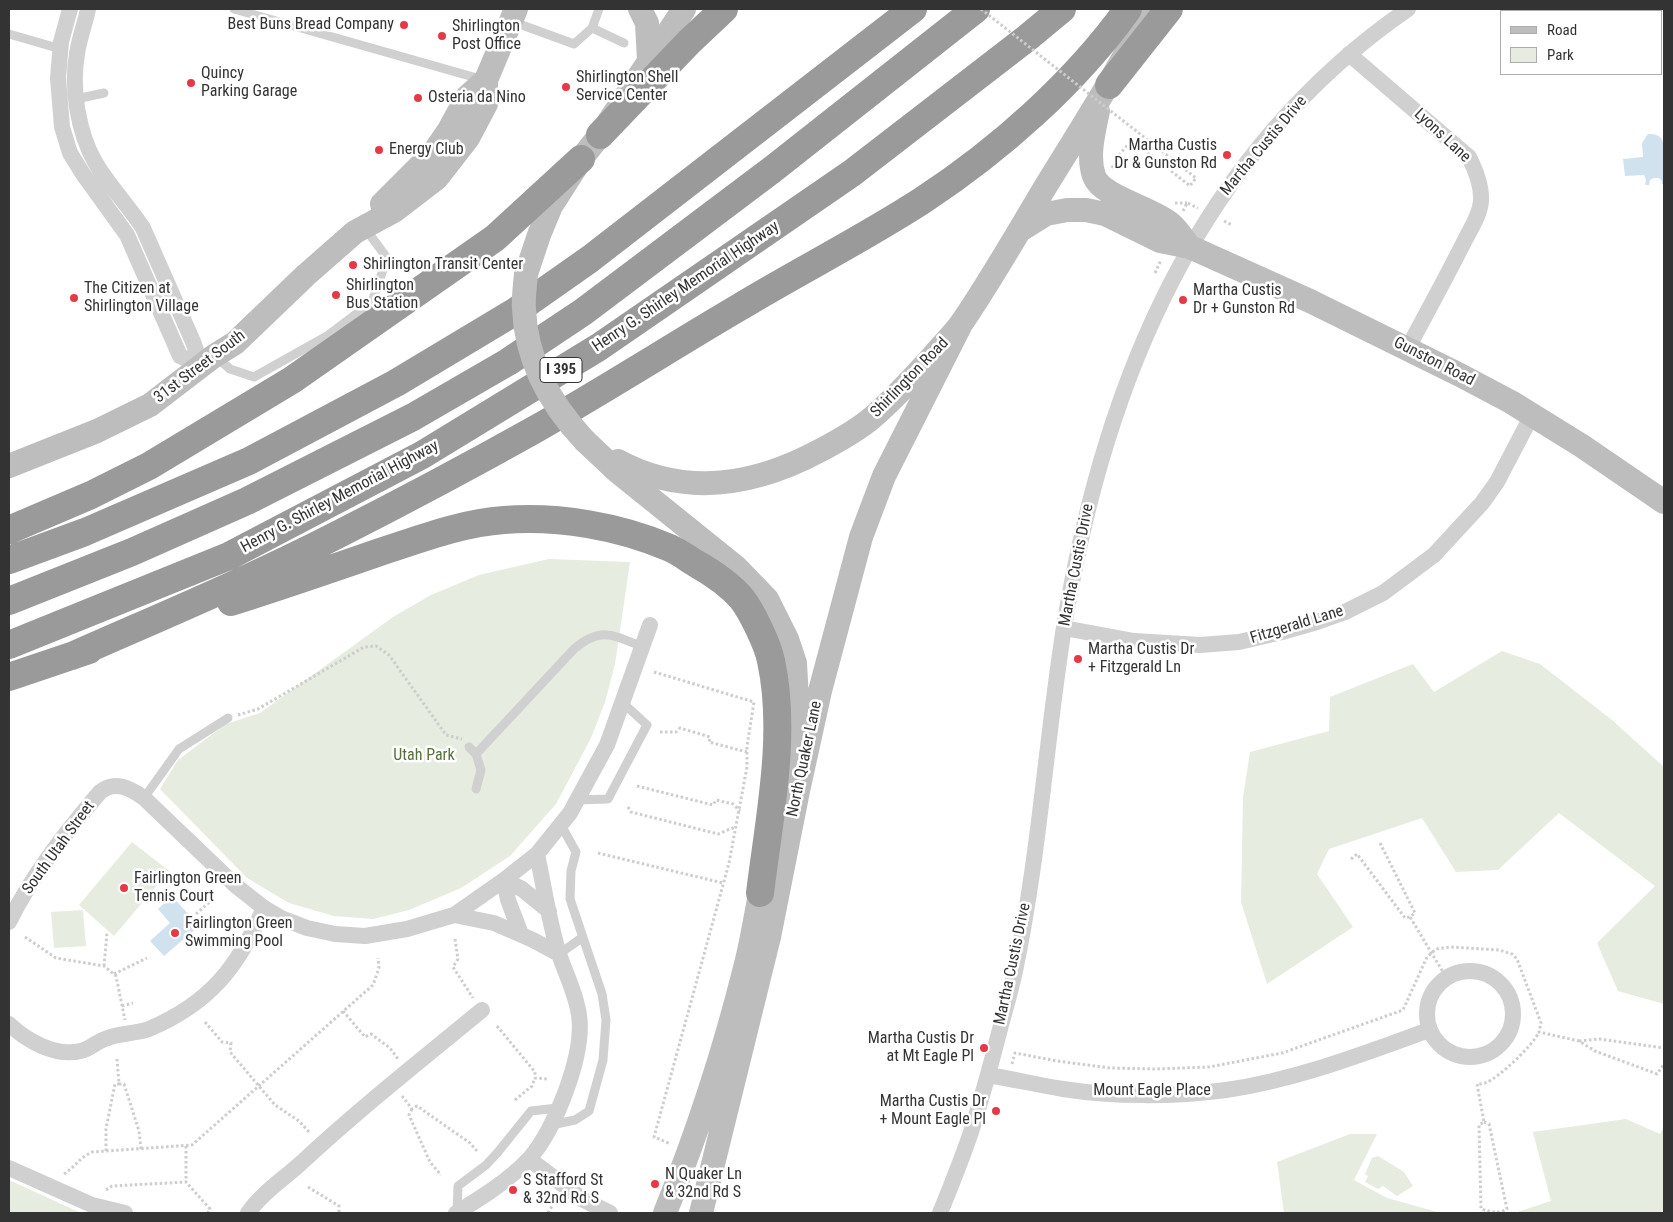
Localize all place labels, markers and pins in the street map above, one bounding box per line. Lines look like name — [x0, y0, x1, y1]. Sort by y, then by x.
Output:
place label: Best Buns Bread Company — [228, 15, 394, 35]
place label: Shirlington Post Office — [452, 17, 521, 55]
marker: Best Buns Bread Company — [398, 19, 410, 31]
marker: Shirlington Post Office — [436, 30, 448, 42]
place label: Quincy Parking Garage — [201, 64, 297, 102]
place label: Shirlington Shell Service Center — [576, 68, 678, 106]
marker: Quincy Parking Garage — [185, 77, 197, 89]
marker: Shirlington Shell Service Center — [560, 81, 572, 93]
place label: Osteria da Nino — [428, 88, 526, 108]
marker: Osteria da Nino — [412, 92, 424, 104]
place label: Martha Custis Dr & Gunston Rd — [1114, 136, 1217, 174]
place label: Energy Club — [389, 140, 464, 160]
marker: Energy Club — [373, 144, 385, 156]
marker: Martha Custis Dr & Gunston Rd — [1221, 149, 1233, 161]
place label: Shirlington Transit Center — [363, 255, 523, 275]
marker: Shirlington Transit Center — [347, 259, 359, 271]
place label: Shirlington Bus Station — [346, 276, 418, 314]
place label: The Citizen at Shirlington Village — [84, 279, 199, 317]
place label: Martha Custis Dr + Gunston Rd — [1193, 281, 1295, 319]
marker: Shirlington Bus Station — [330, 289, 342, 301]
marker: The Citizen at Shirlington Village — [68, 292, 80, 304]
marker: Martha Custis Dr + Gunston Rd — [1177, 294, 1189, 306]
place label: Martha Custis Dr + Fitzgerald Ln — [1088, 640, 1194, 678]
marker: Martha Custis Dr + Fitzgerald Ln — [1072, 653, 1084, 665]
place label: Fairlington Green Tennis Court — [134, 869, 242, 907]
marker: Fairlington Green Tennis Court — [118, 882, 130, 894]
place label: Fairlington Green Swimming Pool — [185, 914, 293, 952]
marker: Fairlington Green Swimming Pool — [169, 927, 181, 939]
place label: Martha Custis Dr at Mt Eagle Pl — [868, 1029, 974, 1067]
marker: Martha Custis Dr at Mt Eagle Pl — [978, 1042, 990, 1054]
place label: Martha Custis Dr + Mount Eagle Pl — [879, 1092, 986, 1130]
marker: Martha Custis Dr + Mount Eagle Pl — [990, 1105, 1002, 1117]
place label: N Quaker Ln & 32nd Rd S — [665, 1165, 742, 1203]
place label: S Stafford St & 32nd Rd S — [523, 1171, 603, 1209]
marker: N Quaker Ln & 32nd Rd S — [649, 1178, 661, 1190]
marker: S Stafford St & 32nd Rd S — [507, 1184, 519, 1196]

